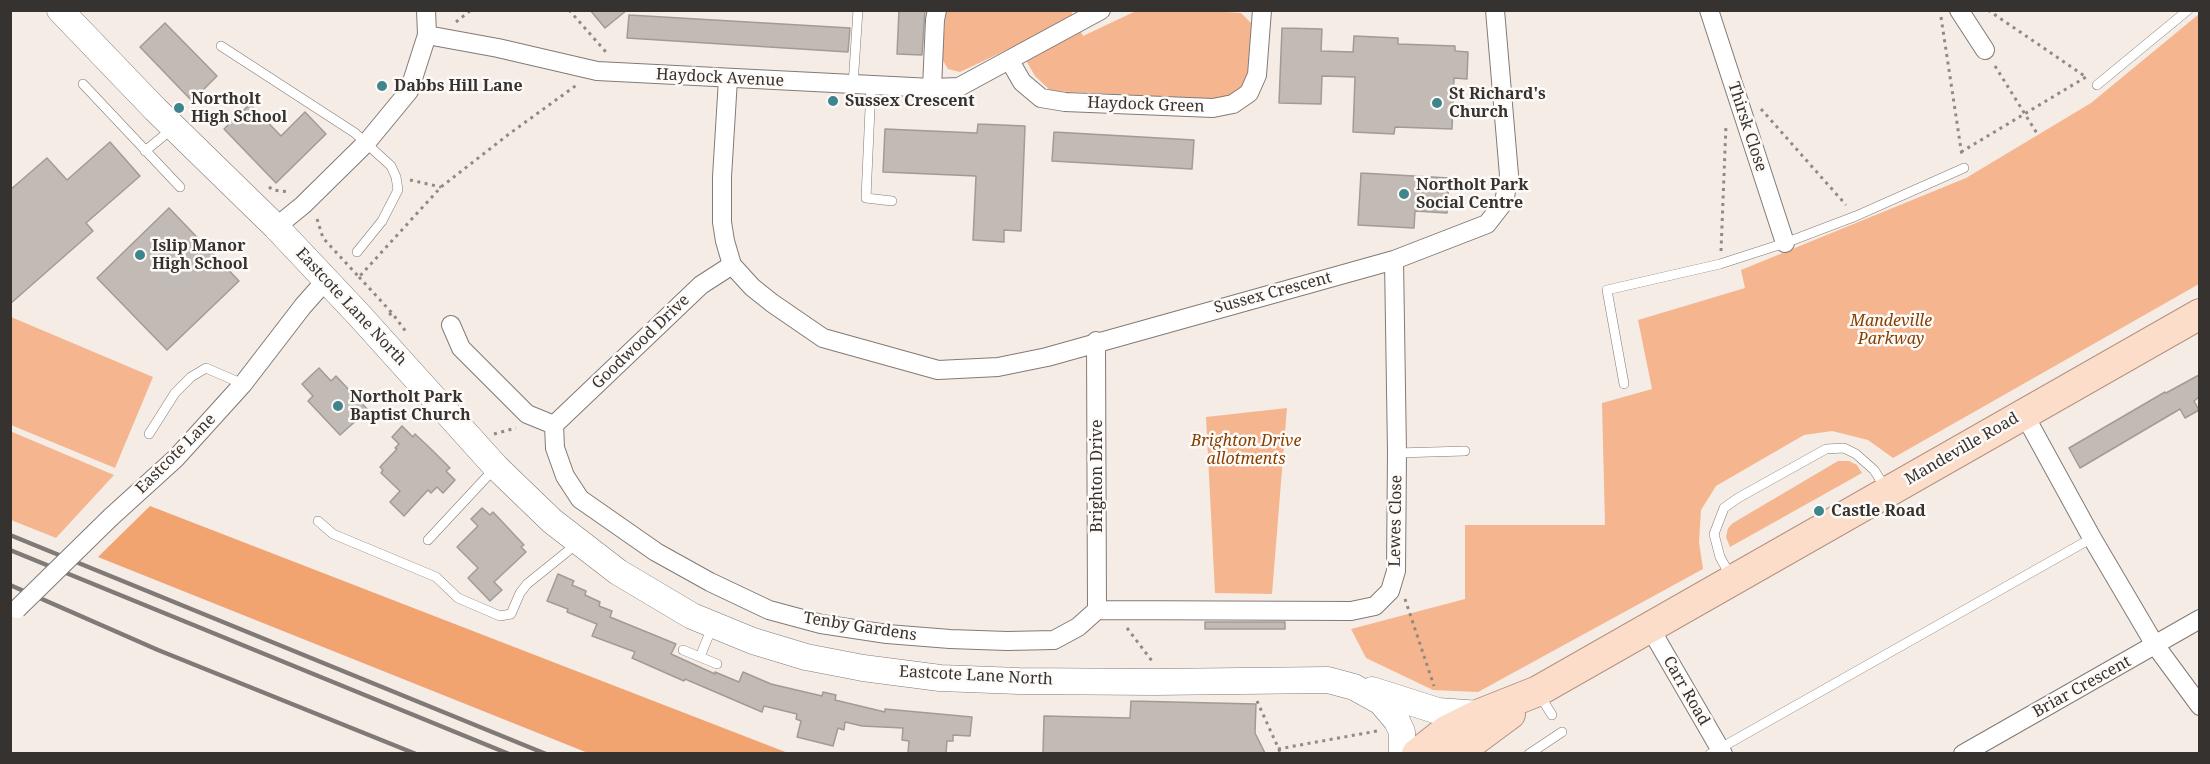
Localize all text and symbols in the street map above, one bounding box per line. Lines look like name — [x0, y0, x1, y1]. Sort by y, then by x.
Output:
street label: Haydock Avenue — [656, 65, 784, 91]
place label: Dabbs Hill Lane — [394, 76, 523, 96]
marker: Dabbs Hill Lane — [375, 79, 389, 93]
street label: Thirsk Close — [1723, 80, 1771, 174]
place label: St Richard's Church — [1449, 84, 1546, 122]
place label: Northolt High School — [191, 89, 287, 127]
place label: Sussex Crescent — [845, 91, 975, 111]
street label: Haydock Green — [1087, 93, 1205, 117]
marker: Sussex Crescent — [826, 94, 840, 108]
marker: St Richard's Church — [1430, 96, 1444, 110]
marker: Northolt High School — [172, 101, 186, 115]
place label: Northolt Park Social Centre — [1416, 175, 1528, 213]
marker: Northolt Park Social Centre — [1397, 187, 1411, 201]
place label: Islip Manor High School — [152, 236, 248, 274]
street label: Eastcote Lane North — [291, 244, 411, 370]
marker: Islip Manor High School — [133, 248, 147, 262]
street label: Sussex Crescent — [1212, 268, 1334, 318]
street label: Goodwood Drive — [588, 291, 694, 393]
park label: Mandeville Parkway — [1850, 311, 1932, 349]
place label: Northolt Park Baptist Church — [350, 387, 471, 425]
marker: Northolt Park Baptist Church — [331, 399, 345, 413]
street label: Mandeville Road — [1902, 409, 2022, 489]
street label: Eastcote Lane — [132, 410, 220, 498]
street label: Brighton Drive — [1087, 419, 1107, 533]
park label: Brighton Drive allotments — [1191, 431, 1301, 469]
street label: Lewes Close — [1386, 475, 1406, 567]
place label: Castle Road — [1831, 501, 1926, 521]
marker: Castle Road — [1812, 504, 1826, 518]
street label: Tenby Gardens — [802, 609, 918, 645]
street label: Briar Crescent — [2030, 652, 2134, 722]
street label: Carr Road — [1659, 653, 1713, 729]
street label: Eastcote Lane North — [899, 662, 1053, 690]

